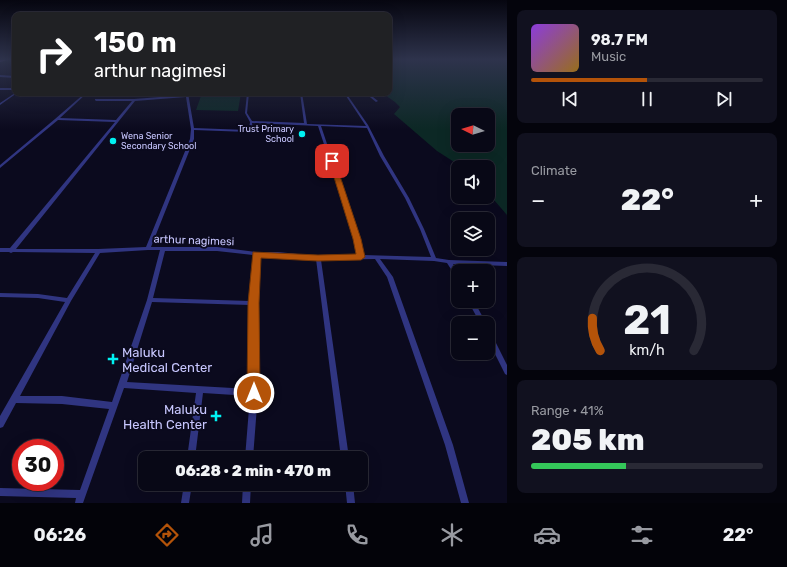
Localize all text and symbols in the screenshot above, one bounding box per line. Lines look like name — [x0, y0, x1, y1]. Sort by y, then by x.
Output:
text: 150 m — [94, 26, 177, 59]
icon: right — [28, 28, 80, 80]
text: 98.7 FM — [591, 31, 648, 49]
text: Music — [591, 49, 626, 64]
text: arthur nagimesi — [94, 60, 226, 82]
icon: previous — [559, 88, 581, 110]
icon: pause — [636, 88, 658, 110]
icon: next — [713, 88, 735, 110]
north arrow — [451, 108, 495, 152]
map controls — [451, 108, 495, 360]
place label: Trust Primary School — [238, 124, 294, 144]
marker: Trust Primary School — [297, 129, 307, 139]
place label: Wena Senior Secondary School — [121, 131, 196, 151]
marker: Wena Senior Secondary School — [108, 136, 118, 146]
pin — [315, 144, 349, 178]
icon: arrive — [321, 150, 343, 172]
button: sound — [451, 160, 495, 204]
text: Climate — [531, 163, 577, 178]
text: 22° — [621, 182, 674, 218]
text: − — [531, 187, 545, 214]
text: + — [749, 187, 763, 214]
button: layers — [451, 212, 495, 256]
street label: arthur nagimesi — [153, 233, 235, 248]
button: + — [451, 264, 495, 308]
text: 21 — [623, 295, 671, 344]
button: − — [451, 316, 495, 360]
text: km/h — [629, 342, 665, 359]
place label: Maluku Medical Center — [122, 345, 212, 375]
marker: Maluku Medical Center — [107, 353, 119, 365]
position arrow — [233, 372, 275, 414]
place label: Maluku Health Center — [123, 402, 207, 432]
text: Range · 41% — [531, 403, 604, 418]
marker: Maluku Health Center — [210, 410, 222, 422]
text: 205 km — [531, 422, 645, 458]
speed limit sign: 30 — [12, 439, 64, 491]
text: 06:28 · 2 min · 470 m — [175, 462, 331, 480]
icon: directions — [153, 521, 181, 549]
icon: music — [248, 521, 276, 549]
icon: phone — [343, 521, 371, 549]
icon: climate — [438, 521, 466, 549]
icon: car — [533, 521, 561, 549]
icon: filters — [628, 521, 656, 549]
text: 06:26 — [33, 524, 86, 546]
text: 22° — [723, 524, 753, 546]

